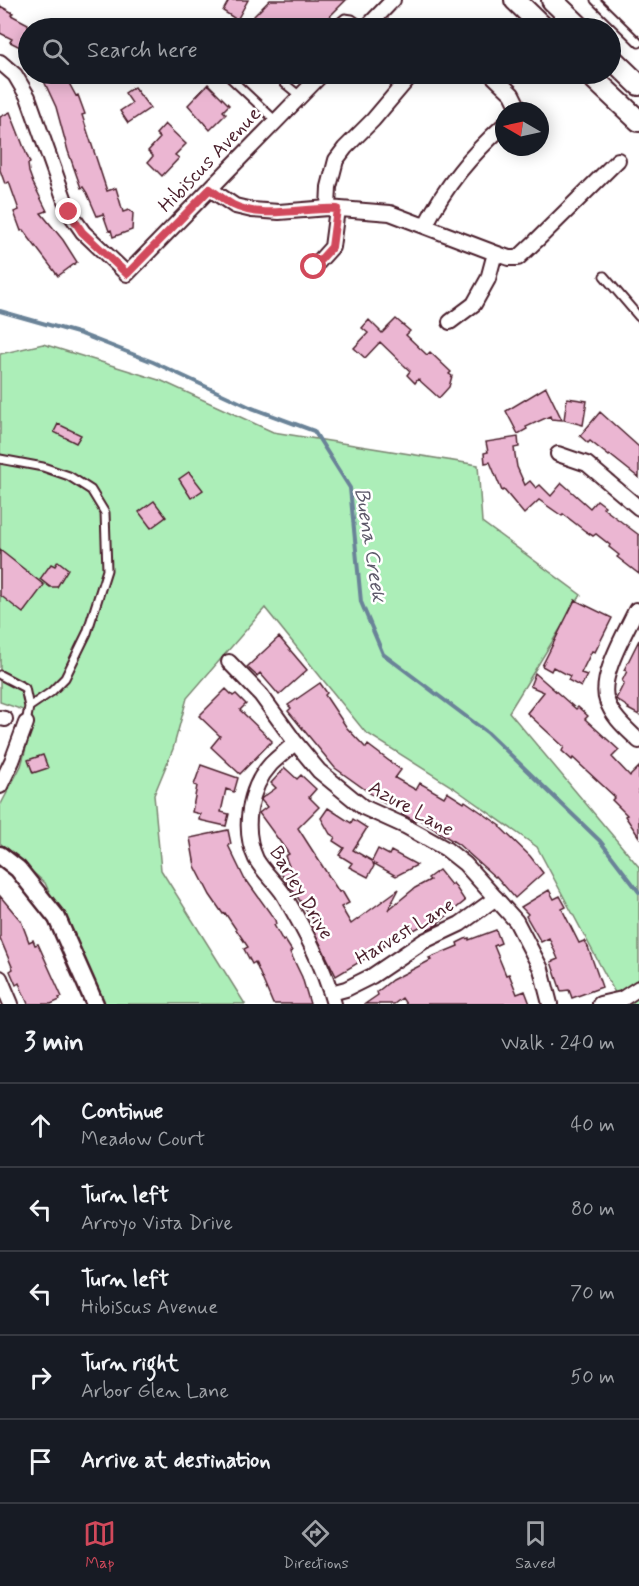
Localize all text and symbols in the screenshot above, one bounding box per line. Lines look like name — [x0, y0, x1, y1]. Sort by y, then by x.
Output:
search box — [18, 18, 621, 84]
icon: search — [39, 35, 72, 68]
text: Search here — [87, 37, 198, 65]
street label: Hibiscus Avenue — [153, 101, 267, 219]
north arrow — [495, 102, 549, 156]
route end — [55, 198, 81, 224]
route start — [300, 253, 326, 279]
water label: Buena Creek — [347, 486, 393, 605]
street label: Azure Lane — [363, 774, 459, 844]
street label: Barley Drive — [262, 841, 340, 945]
street label: Harvest Lane — [350, 892, 460, 972]
text: 3 min — [24, 1026, 84, 1060]
text: Walk · 240 m — [501, 1030, 615, 1057]
text: Continue — [81, 1098, 163, 1126]
icon: ahead — [24, 1109, 57, 1142]
text: 40 m — [571, 1112, 615, 1139]
text: Meadow Court — [81, 1126, 205, 1153]
text: Turn left — [81, 1182, 169, 1210]
icon: left — [24, 1193, 57, 1226]
text: 80 m — [571, 1196, 615, 1223]
text: Arroyo Vista Drive — [81, 1210, 233, 1237]
text: Turn left — [81, 1266, 169, 1294]
icon: left — [24, 1277, 57, 1310]
text: 70 m — [570, 1280, 615, 1307]
text: Hibiscus Avenue — [81, 1294, 218, 1321]
text: Turn right — [81, 1350, 179, 1378]
icon: right — [24, 1361, 57, 1394]
text: 50 m — [570, 1364, 615, 1391]
text: Arbor Glen Lane — [81, 1378, 229, 1405]
icon: arrive — [24, 1445, 57, 1478]
text: Arrive at destination — [81, 1447, 271, 1475]
tab: Map — [83, 1517, 116, 1574]
tab: Directions — [283, 1517, 349, 1574]
tab: Saved — [515, 1517, 556, 1574]

